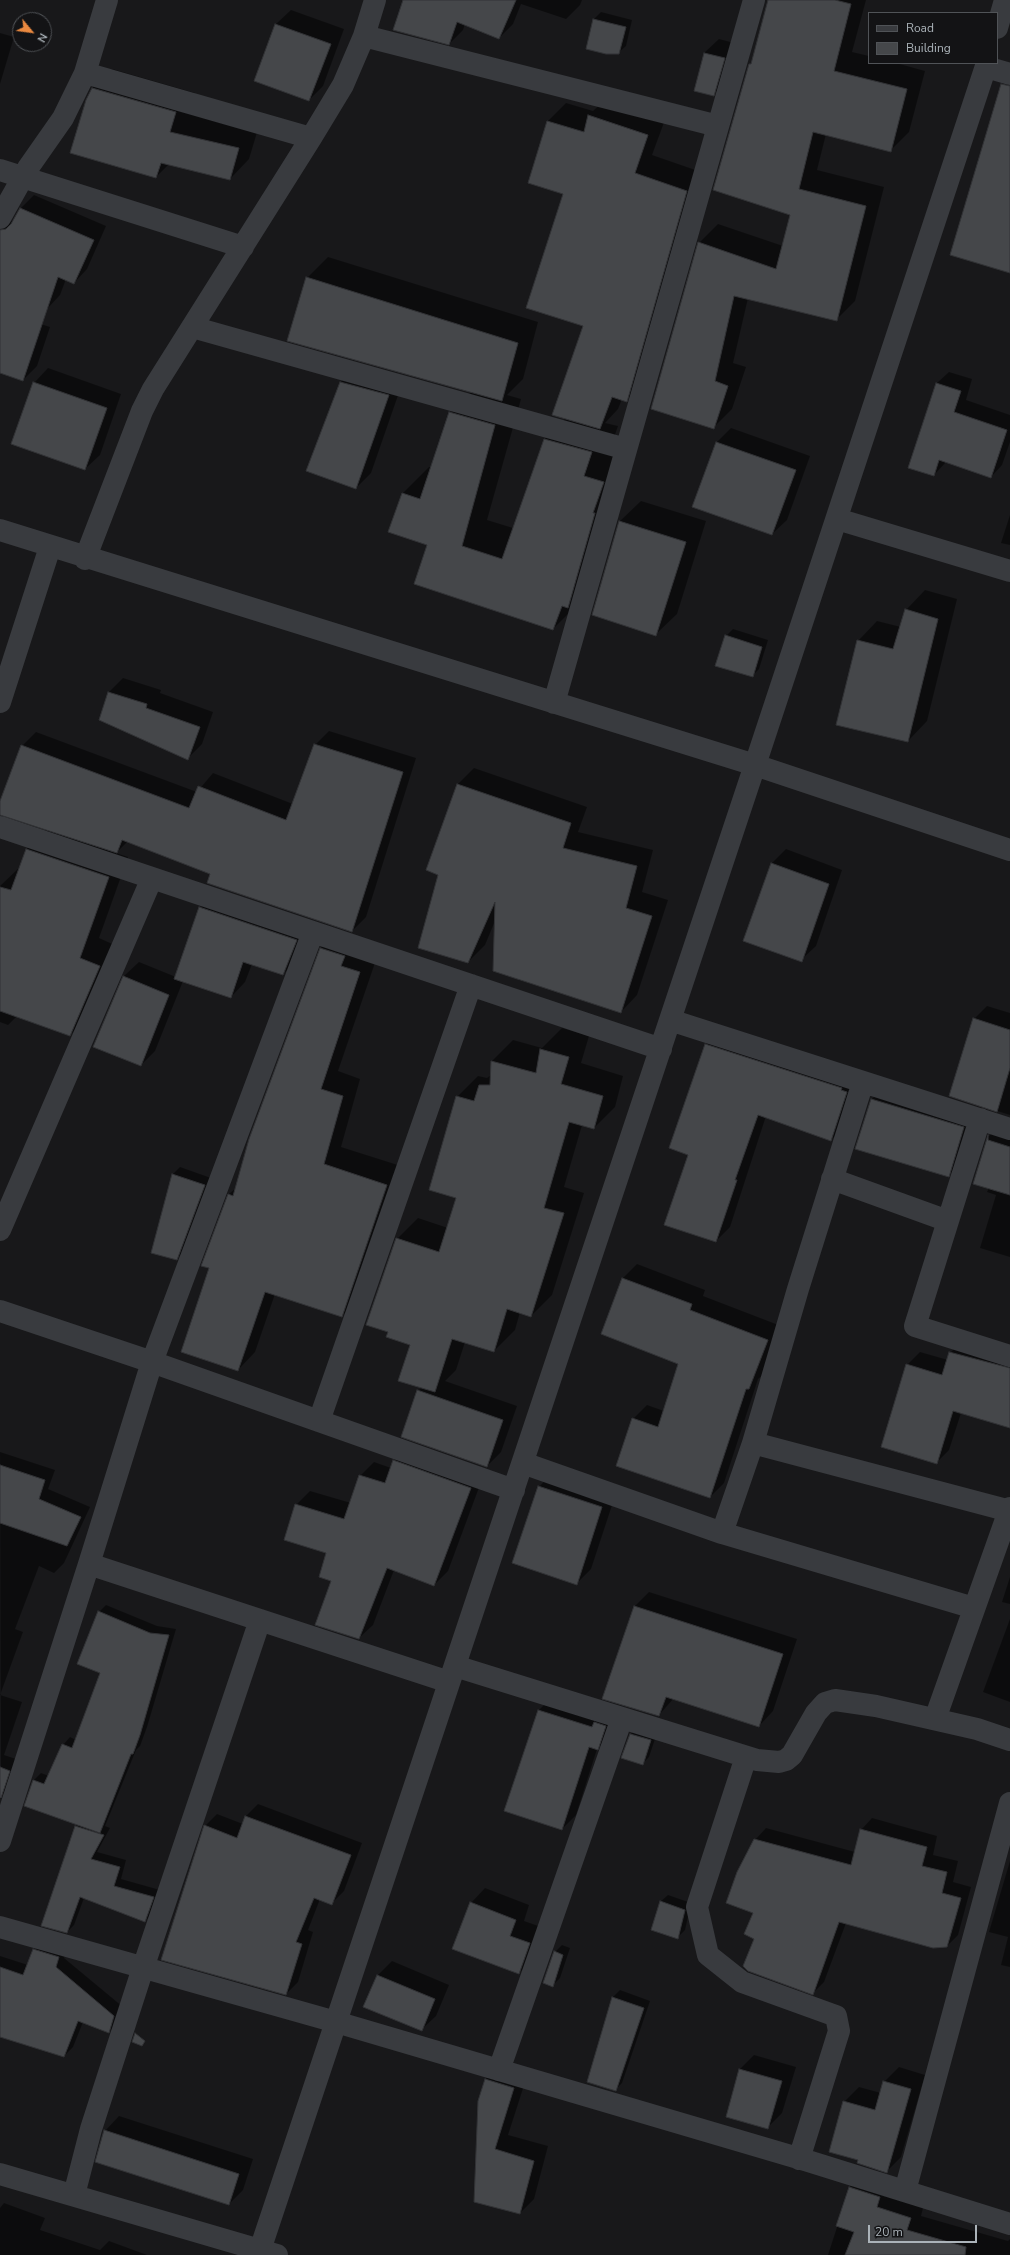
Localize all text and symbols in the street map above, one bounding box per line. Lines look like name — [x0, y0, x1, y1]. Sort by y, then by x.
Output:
north arrow — [12, 12, 52, 52]
legend — [868, 12, 998, 64]
text: Road — [906, 20, 934, 36]
text: N — [34, 30, 51, 45]
text: Building — [906, 40, 951, 56]
scale bar — [870, 2217, 979, 2243]
text: 20 m — [875, 2224, 903, 2240]

